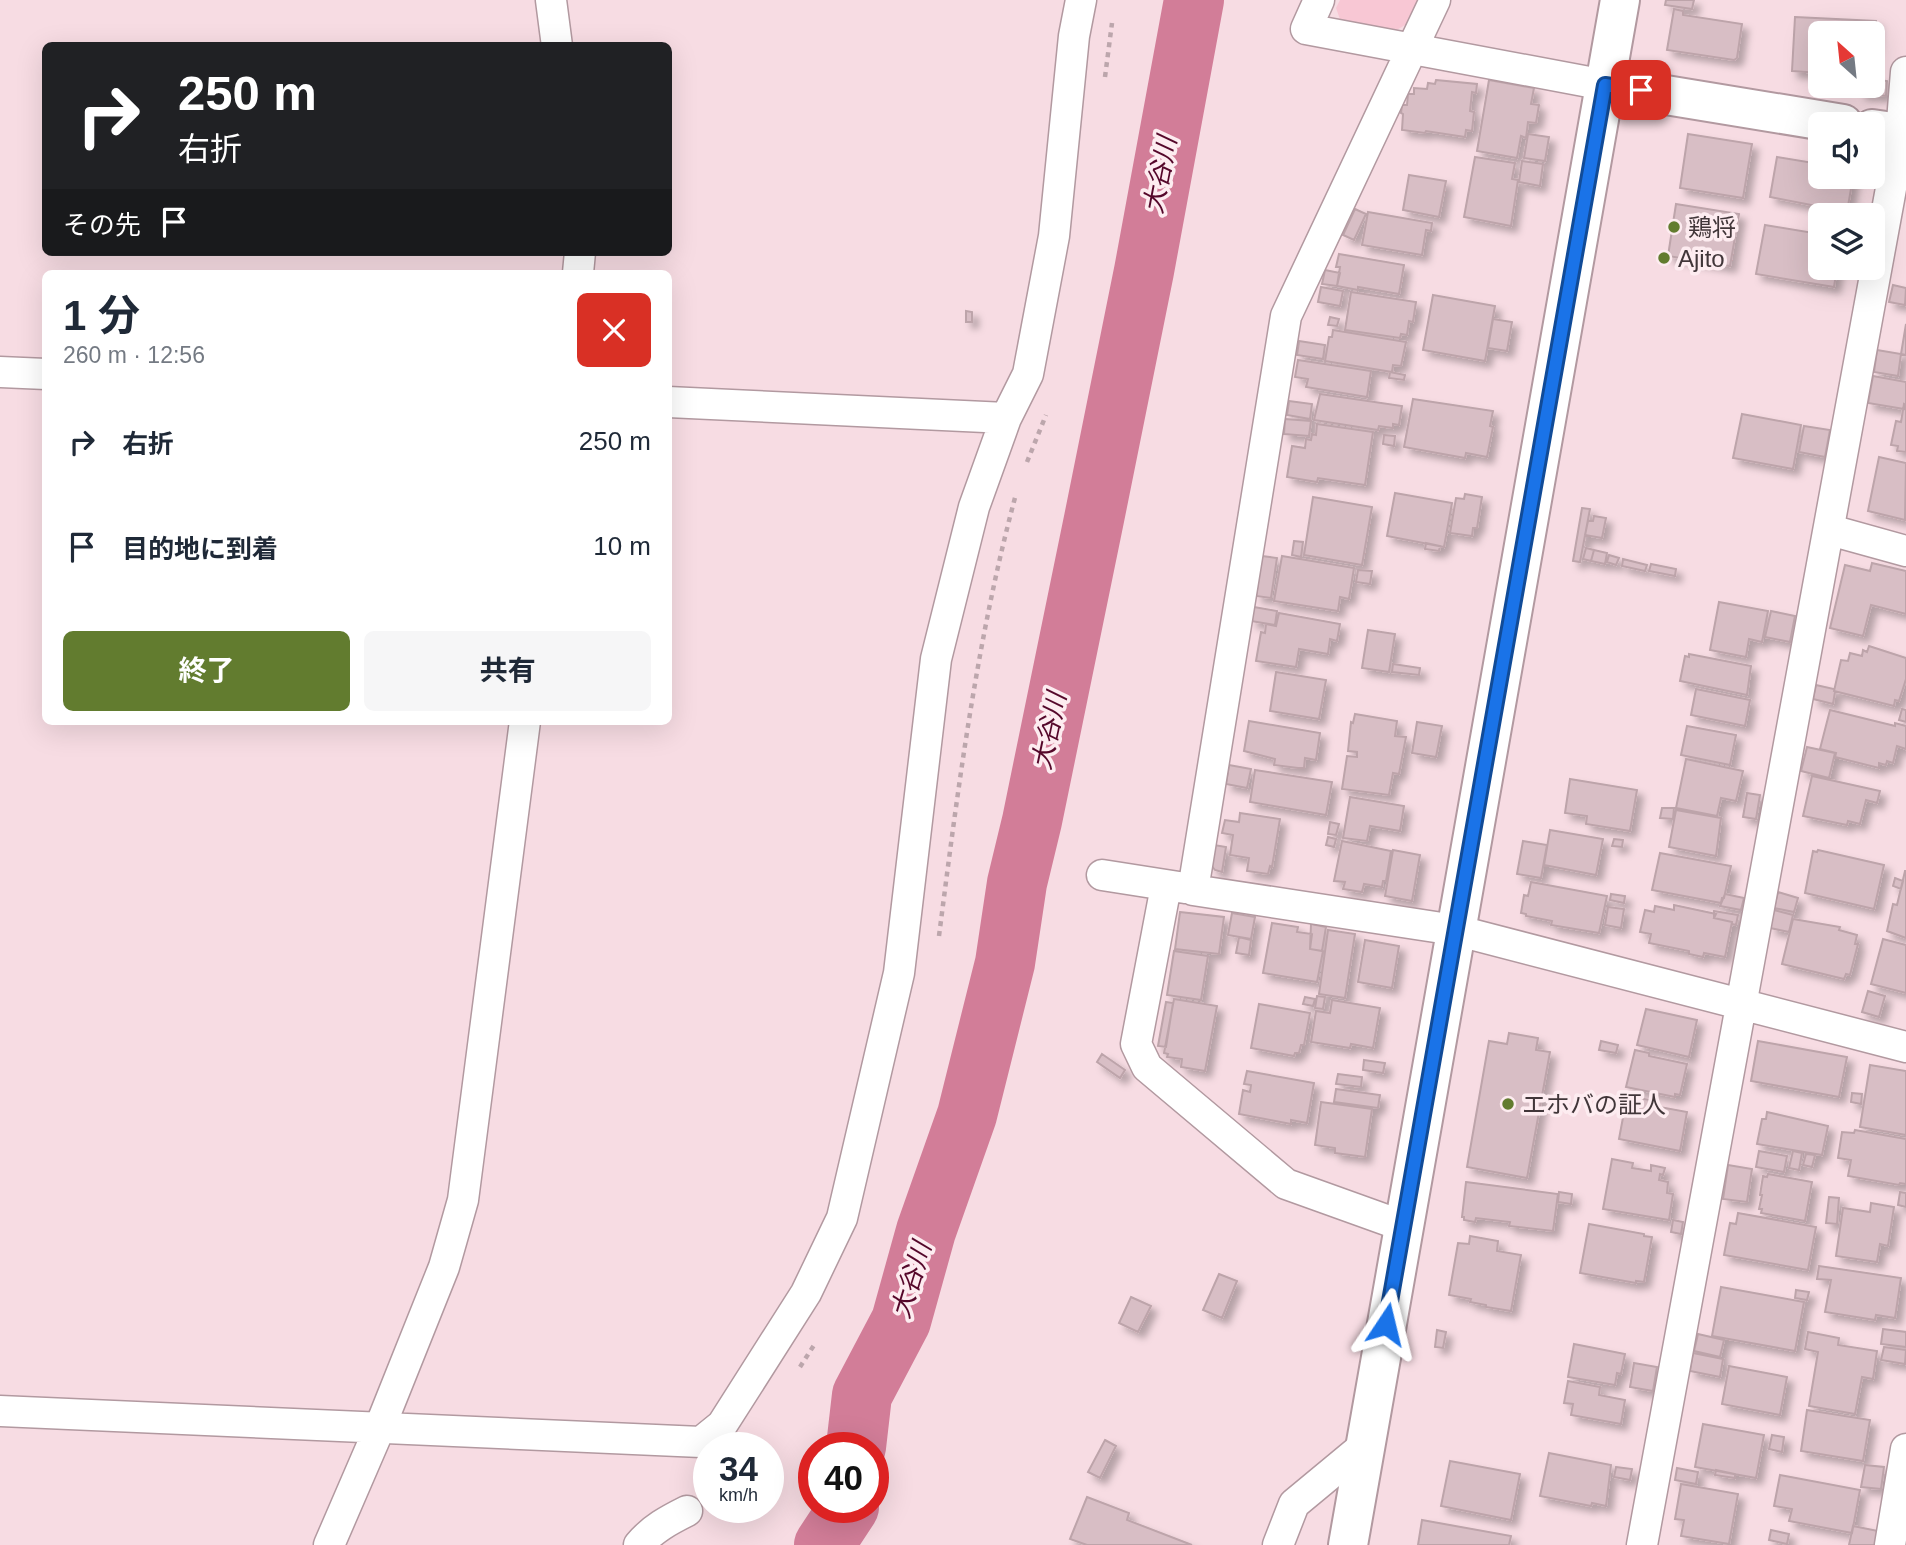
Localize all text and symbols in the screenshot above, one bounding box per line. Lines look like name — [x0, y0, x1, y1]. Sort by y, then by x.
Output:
north arrow — [1808, 21, 1885, 98]
map controls — [1808, 21, 1885, 280]
pin — [1611, 60, 1671, 120]
text: 250 m — [178, 66, 317, 120]
icon: right — [63, 70, 154, 161]
icon: arrive — [1622, 71, 1660, 109]
button: sound — [1808, 112, 1885, 189]
text: 右折 — [178, 131, 242, 167]
water label: 大谷川 — [1138, 131, 1183, 216]
icon: arrive — [155, 203, 193, 241]
button: layers — [1808, 203, 1885, 280]
text: その先 — [63, 210, 141, 240]
place label: 鶏将 — [1688, 214, 1736, 241]
marker: 鶏将 — [1666, 219, 1682, 235]
place label: Ajito — [1678, 245, 1725, 272]
marker: Ajito — [1656, 250, 1672, 266]
text: 1 分 — [63, 292, 140, 339]
button: close — [577, 293, 651, 367]
text: 260 m · 12:56 — [63, 342, 205, 368]
icon: right — [63, 423, 101, 461]
text: 250 m — [579, 426, 651, 456]
text: 右折 — [122, 429, 174, 459]
icon: arrive — [63, 528, 101, 566]
text: 10 m — [593, 531, 651, 561]
text: 目的地に到着 — [122, 534, 278, 564]
button: 終了 — [63, 631, 350, 711]
button: 共有 — [364, 631, 651, 711]
water label: 大谷川 — [1026, 687, 1072, 772]
place label: エホバの証人 — [1522, 1091, 1666, 1118]
marker: エホバの証人 — [1500, 1096, 1516, 1112]
water label: 大谷川 — [885, 1235, 938, 1322]
position arrow — [1349, 1287, 1423, 1361]
speed limit sign: 40 — [798, 1432, 889, 1523]
text: 34 — [719, 1449, 758, 1488]
text: km/h — [719, 1485, 758, 1505]

